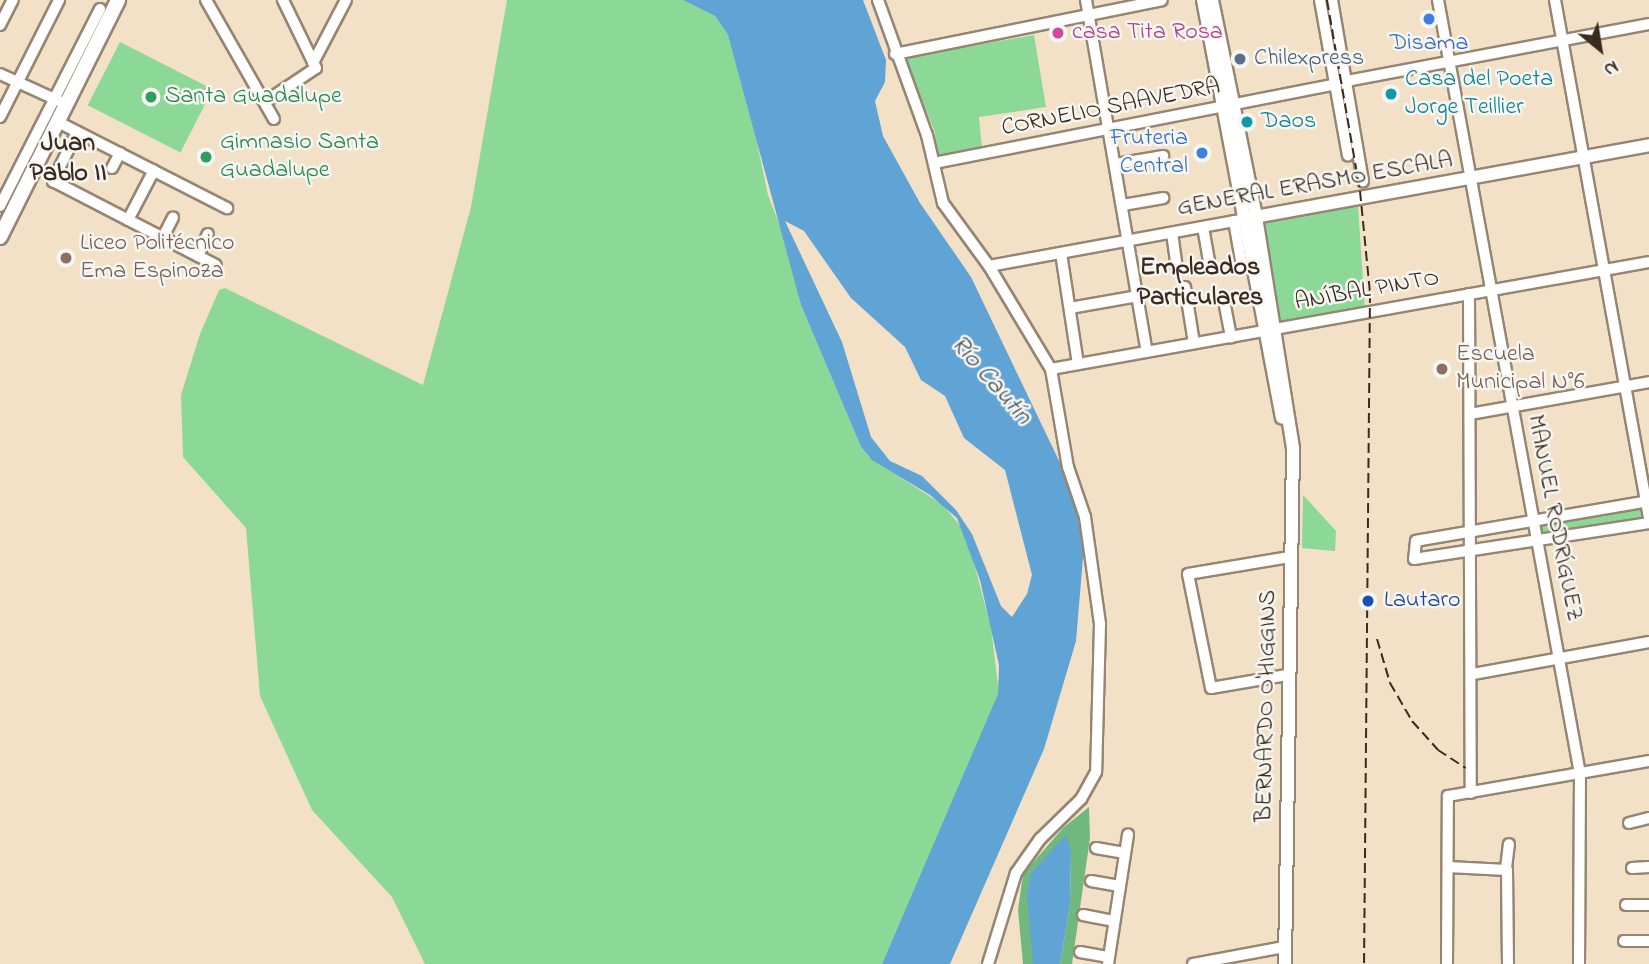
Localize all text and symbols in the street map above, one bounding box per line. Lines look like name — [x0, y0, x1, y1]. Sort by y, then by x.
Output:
marker: Disama — [1421, 11, 1437, 27]
north arrow — [1565, 14, 1635, 84]
place label: casa Tita Rosa — [1072, 19, 1223, 47]
marker: casa Tita Rosa — [1050, 25, 1066, 41]
place label: Disama — [1390, 30, 1468, 58]
place label: Chilexpress — [1254, 45, 1364, 73]
marker: Chilexpress — [1232, 51, 1248, 67]
text: N — [1598, 53, 1623, 83]
place label: Casa del Poeta Jorge Teillier — [1405, 66, 1553, 122]
street label: CORNELIO SAAVEDRA — [999, 73, 1223, 143]
place label: Santa Guadalupe — [165, 83, 342, 111]
marker: Casa del Poeta Jorge Teillier — [1383, 86, 1399, 102]
marker: Santa Guadalupe — [143, 89, 159, 105]
place label: Daos — [1261, 108, 1316, 136]
marker: Daos — [1239, 114, 1255, 130]
place label: Fruteria Central — [1110, 125, 1188, 181]
district label: Juan Pablo II — [29, 129, 107, 190]
place label: Gimnasio Santa Guadalupe — [220, 129, 379, 185]
marker: Fruteria Central — [1194, 145, 1210, 161]
street label: GENERAL ERASMO ESCALA — [1175, 147, 1455, 223]
marker: Gimnasio Santa Guadalupe — [198, 149, 214, 165]
place label: Liceo Politécnico Ema Espinoza — [80, 230, 234, 286]
marker: Liceo Politécnico Ema Espinoza — [58, 250, 74, 266]
district label: Empleados Particulares — [1137, 253, 1263, 314]
street label: ANÍBAL PINTO — [1292, 264, 1442, 318]
water label: Río Cautín — [943, 330, 1037, 432]
place label: Escuela Municipal N°6 — [1456, 341, 1585, 397]
marker: Escuela Municipal N°6 — [1434, 361, 1450, 377]
street label: MANUEL RODRÍGUEZ — [1520, 412, 1588, 624]
place label: Lautaro — [1384, 587, 1460, 615]
street label: BERNARDO O'HIGGINS — [1251, 590, 1283, 822]
marker: Lautaro — [1358, 591, 1378, 611]

